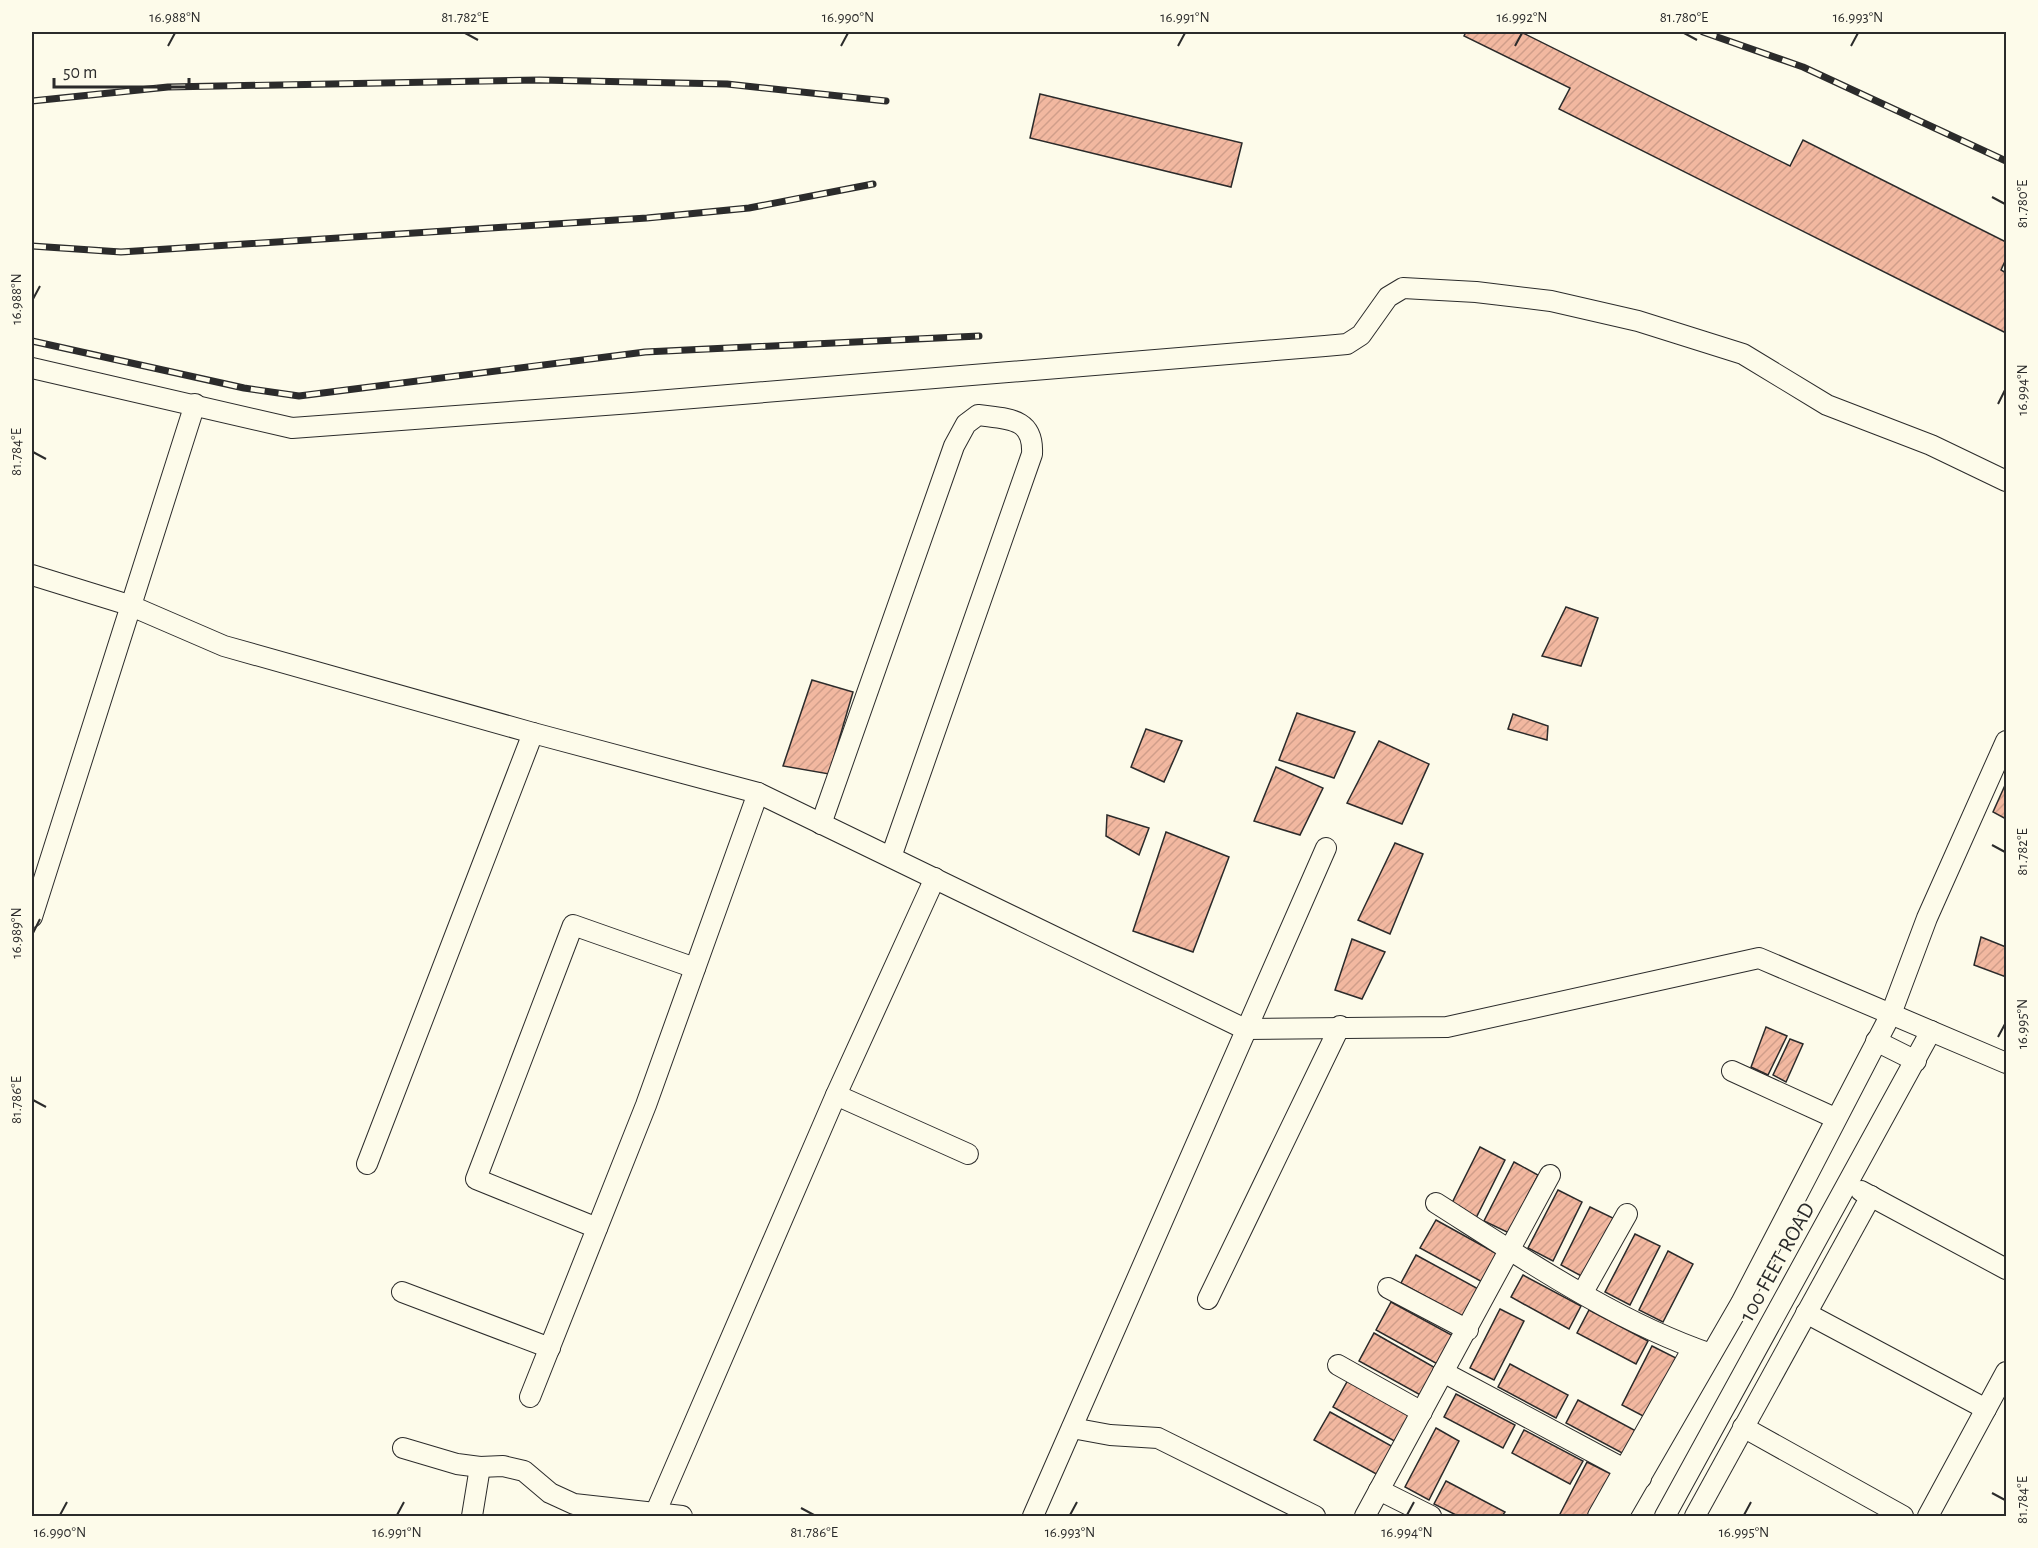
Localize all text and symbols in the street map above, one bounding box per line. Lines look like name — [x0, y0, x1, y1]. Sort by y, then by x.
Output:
text: 16.988°N — [149, 10, 201, 25]
text: 81.782°E — [441, 10, 489, 25]
text: 16.990°N — [822, 10, 874, 25]
text: 16.991°N — [1160, 10, 1210, 25]
text: 16.992°N — [1496, 10, 1548, 25]
text: 81.780°E — [1660, 10, 1708, 25]
text: 16.993°N — [1833, 10, 1883, 25]
scale bar — [54, 51, 189, 89]
text: 50 m — [63, 64, 97, 82]
text: 81.780°E — [2015, 180, 2030, 228]
text: 16.988°N — [9, 273, 24, 325]
text: 16.994°N — [2015, 364, 2030, 416]
text: 81.784°E — [9, 428, 24, 476]
text: 81.782°E — [2015, 828, 2030, 876]
text: 16.989°N — [9, 907, 24, 959]
text: 16.995°N — [2015, 999, 2030, 1049]
text: 81.786°E — [9, 1076, 24, 1124]
street label: 100 FEET ROAD — [1735, 1199, 1819, 1325]
text: 81.784°E — [2015, 1476, 2030, 1524]
text: 16.990°N — [34, 1525, 86, 1540]
text: 16.991°N — [372, 1525, 422, 1540]
text: 81.786°E — [790, 1525, 838, 1540]
text: 16.993°N — [1045, 1525, 1095, 1540]
text: 16.994°N — [1381, 1525, 1433, 1540]
text: 16.995°N — [1719, 1525, 1769, 1540]

